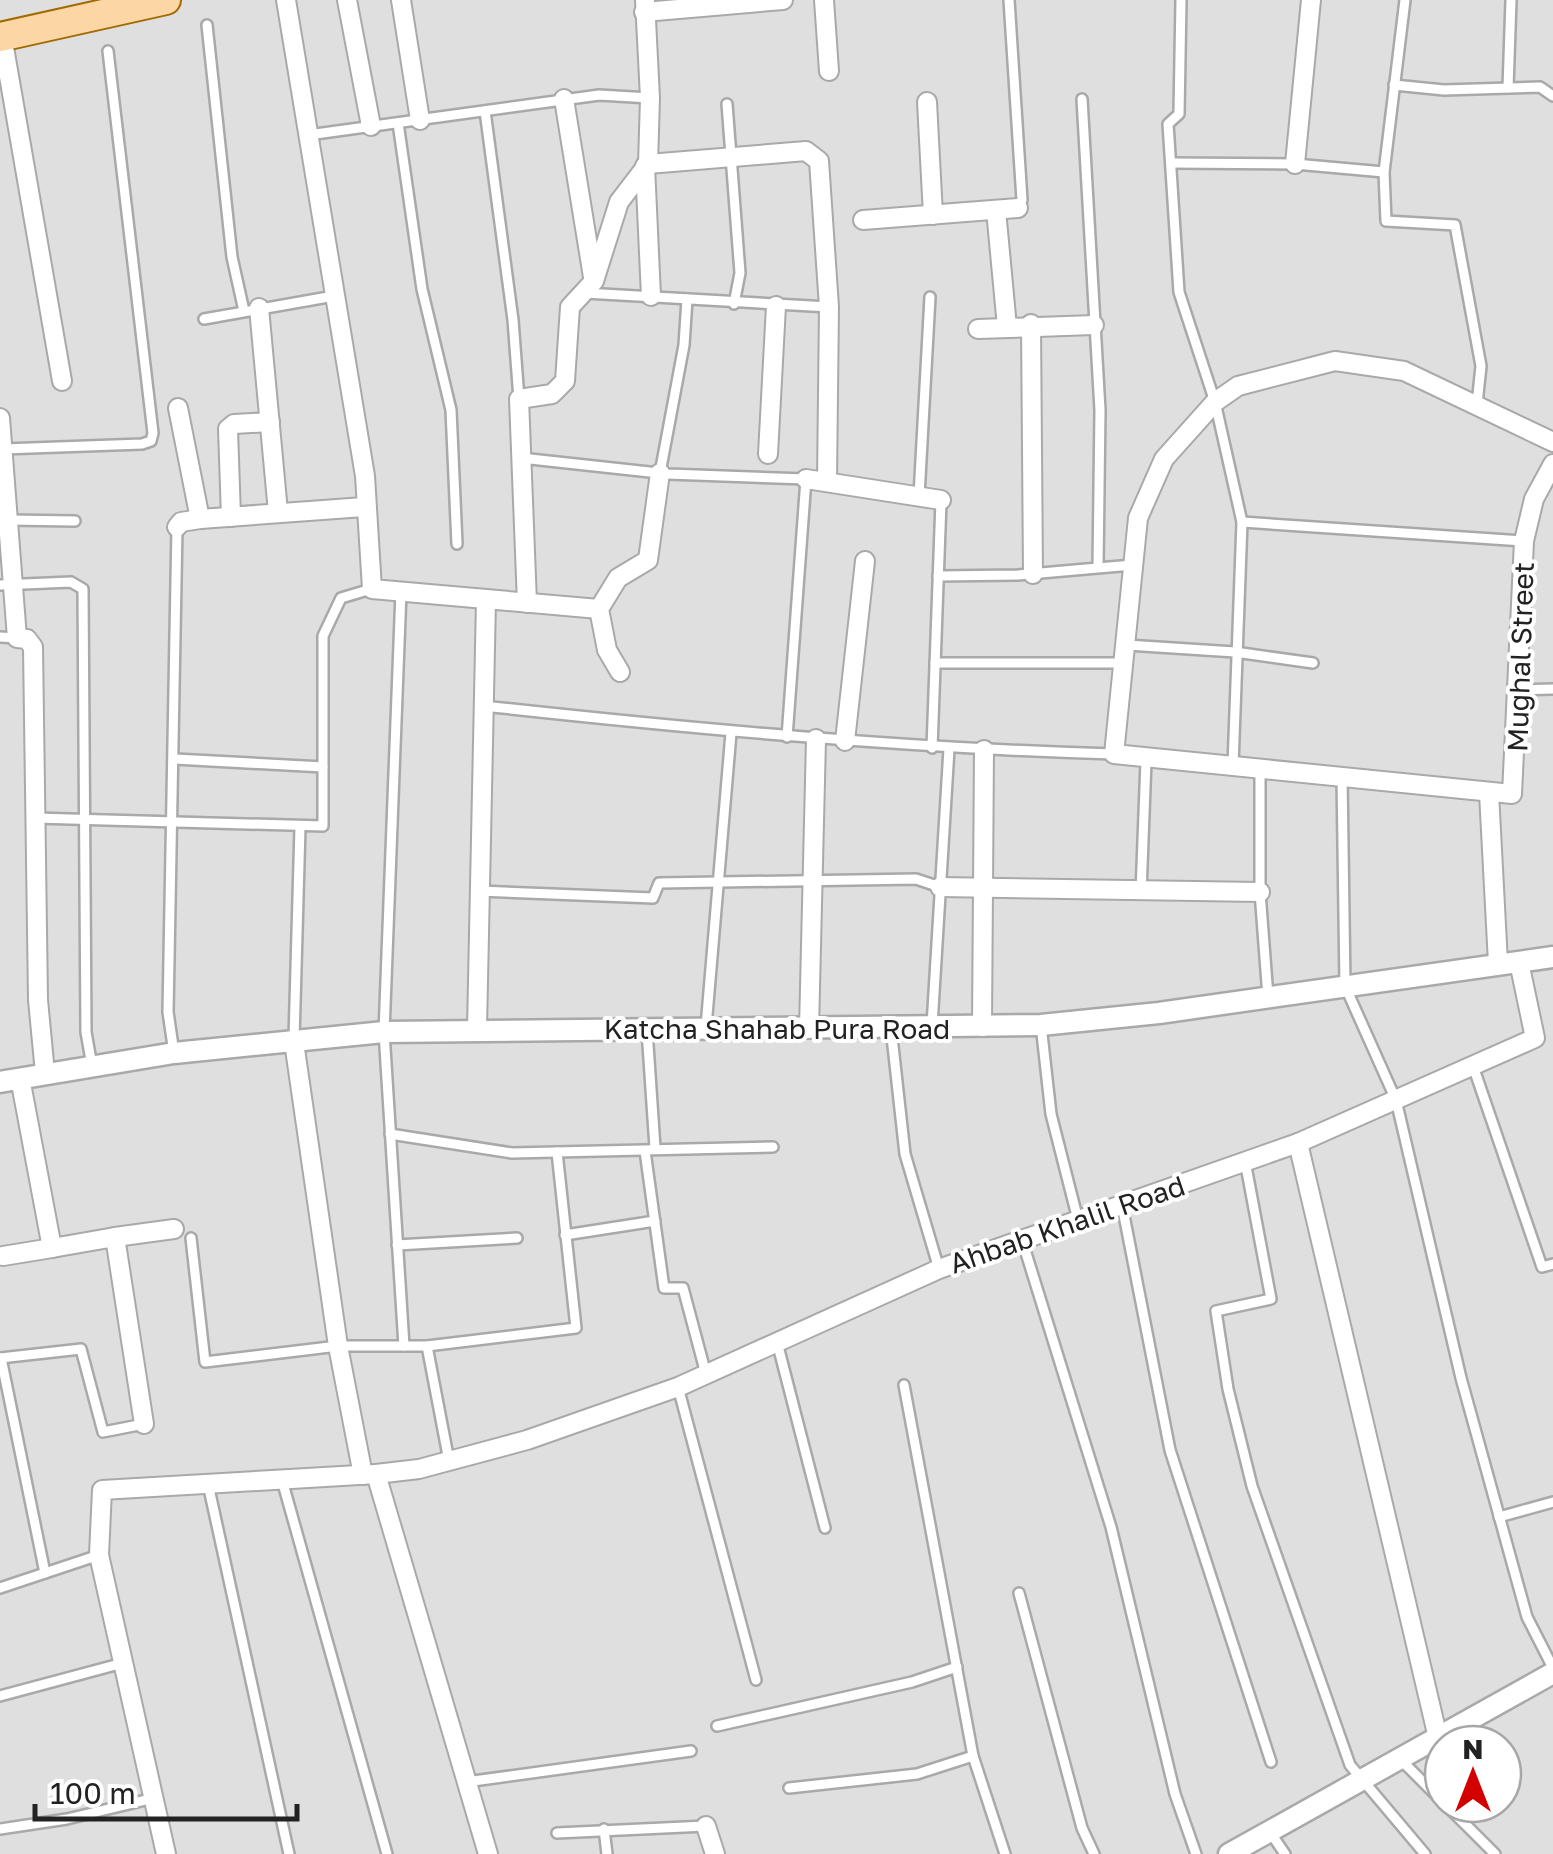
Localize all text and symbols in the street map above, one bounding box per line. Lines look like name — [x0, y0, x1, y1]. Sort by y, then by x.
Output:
street label: Mughal Street — [1500, 561, 1540, 753]
street label: Katcha Shahab Pura Road — [604, 1012, 950, 1045]
street label: Ahbab Khalil Road — [945, 1168, 1189, 1280]
north arrow — [1423, 1724, 1523, 1824]
text: N — [1462, 1732, 1484, 1765]
scale bar — [35, 1759, 298, 1821]
text: 100 m — [50, 1775, 136, 1811]

